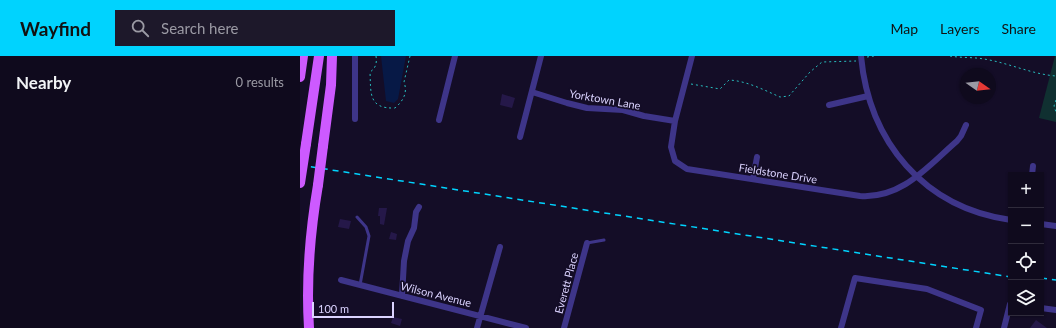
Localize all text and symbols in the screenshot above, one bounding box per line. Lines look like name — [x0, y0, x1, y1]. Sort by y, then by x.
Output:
search box — [115, 10, 395, 46]
text: Wayfind — [20, 17, 91, 40]
icon: search — [129, 17, 151, 39]
text: Search here — [161, 19, 238, 37]
text: Map — [890, 20, 918, 37]
text: Layers — [940, 20, 980, 37]
text: Share — [1002, 20, 1036, 37]
north arrow — [960, 68, 996, 104]
text: Nearby — [16, 72, 71, 93]
text: 0 results — [236, 74, 284, 90]
street label: Yorktown Lane — [568, 86, 642, 112]
street label: Fieldstone Drive — [738, 160, 818, 186]
map controls — [1008, 172, 1044, 316]
button: + — [1008, 172, 1044, 208]
button: − — [1008, 208, 1044, 244]
button: locate — [1008, 244, 1044, 280]
street label: Everett Place — [552, 251, 580, 315]
street label: Wilson Avenue — [399, 279, 473, 309]
button: layers — [1008, 280, 1044, 316]
scale bar — [312, 300, 394, 319]
text: 100 m — [318, 302, 349, 315]

